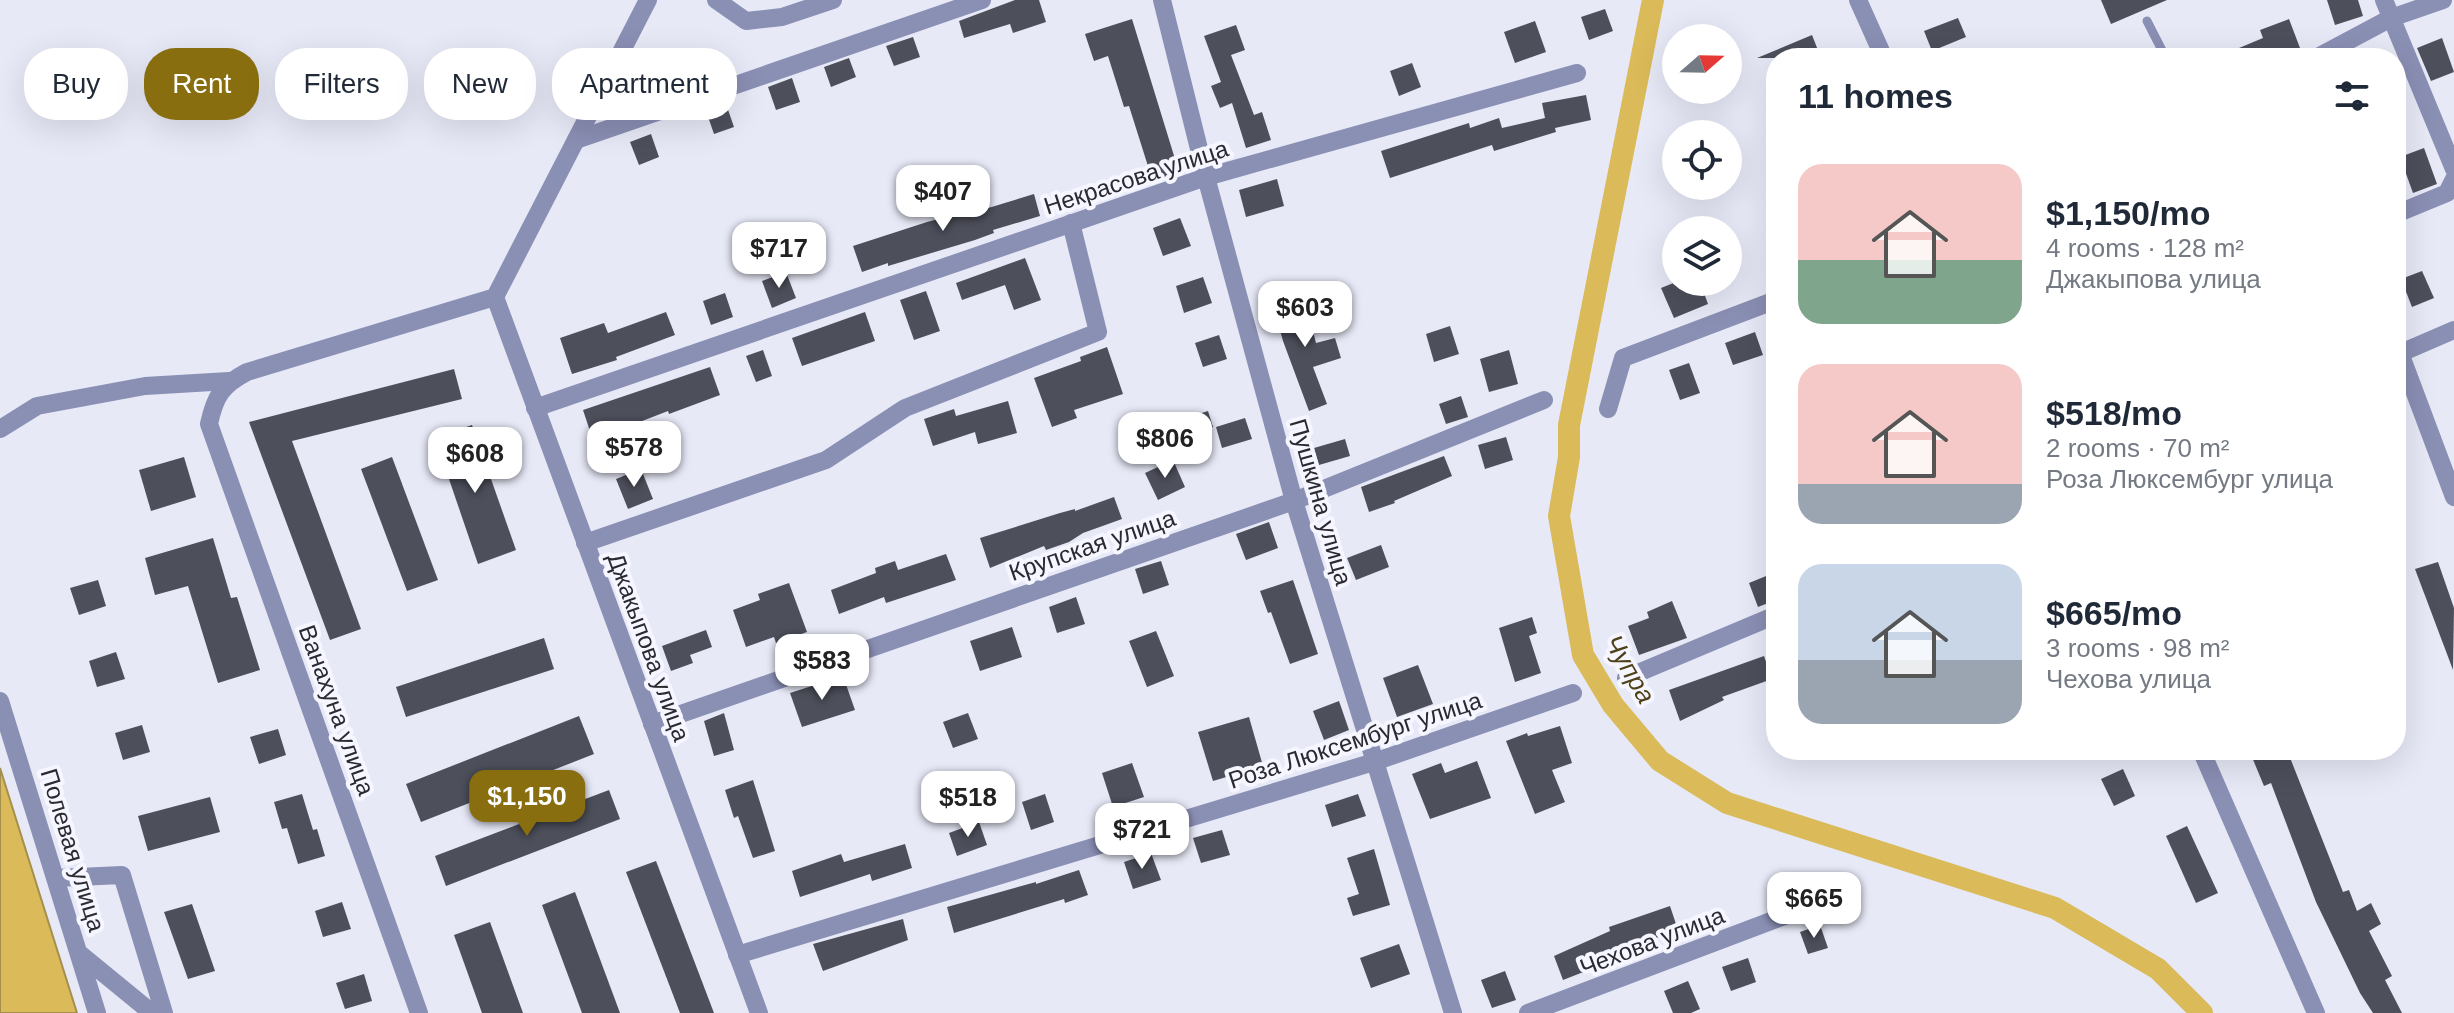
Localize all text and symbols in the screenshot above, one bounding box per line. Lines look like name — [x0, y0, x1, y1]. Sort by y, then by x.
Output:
north arrow — [1662, 24, 1742, 104]
map controls — [1662, 24, 1742, 296]
chip: Buy — [24, 48, 128, 120]
chip: Rent — [144, 48, 259, 120]
chip: Filters — [275, 48, 408, 120]
chip: New — [424, 48, 536, 120]
chip: Apartment — [552, 48, 737, 120]
icon: filters — [2330, 74, 2374, 118]
text: 11 homes — [1798, 77, 1953, 115]
button: locate — [1662, 120, 1742, 200]
street label: Некрасова улица — [1041, 134, 1232, 220]
pin: $407 — [896, 165, 990, 233]
text: $407 — [914, 176, 972, 206]
text: $1,150/mo — [2046, 194, 2210, 232]
icon: home — [1862, 196, 1958, 292]
button: layers — [1662, 216, 1742, 296]
pin: $717 — [732, 222, 826, 290]
text: $717 — [750, 233, 808, 263]
text: 4 rooms · 128 m² — [2046, 233, 2244, 263]
text: Джакыпова улица — [2046, 264, 2261, 294]
pin: $603 — [1258, 281, 1352, 349]
text: $603 — [1276, 292, 1334, 322]
text: $518/mo — [2046, 394, 2182, 432]
icon: home — [1862, 396, 1958, 492]
pin: $806 — [1118, 412, 1212, 480]
street label: Пушкина улица — [1284, 416, 1358, 589]
pin: $578 — [587, 421, 681, 489]
text: $806 — [1136, 423, 1194, 453]
pin: $608 — [428, 427, 522, 495]
text: $578 — [605, 432, 663, 462]
text: 2 rooms · 70 m² — [2046, 433, 2230, 463]
text: $608 — [446, 438, 504, 468]
text: Роза Люксембург улица — [2046, 464, 2333, 494]
street label: Крупская улица — [1005, 504, 1179, 586]
street label: Джакыпова улица — [602, 549, 696, 745]
text: $665/mo — [2046, 594, 2182, 632]
icon: home — [1862, 596, 1958, 692]
street label: Ванахуна улица — [294, 621, 381, 799]
water label: Чупра — [1599, 630, 1661, 708]
text: 3 rooms · 98 m² — [2046, 633, 2230, 663]
pin: $583 — [775, 634, 869, 702]
text: $583 — [793, 645, 851, 675]
text: Чехова улица — [2046, 664, 2211, 694]
street label: Роза Люксембург улица — [1225, 686, 1486, 794]
street label: Полевая улица — [35, 765, 111, 935]
pin: $1,150 — [462, 770, 592, 838]
pin: $518 — [921, 771, 1015, 839]
text: $1,150 — [487, 781, 567, 811]
text: $518 — [939, 782, 997, 812]
pin: $721 — [1095, 803, 1189, 871]
text: $721 — [1113, 814, 1171, 844]
pin: $665 — [1767, 872, 1861, 940]
text: $665 — [1785, 883, 1843, 913]
street label: Чехова улица — [1576, 901, 1729, 981]

